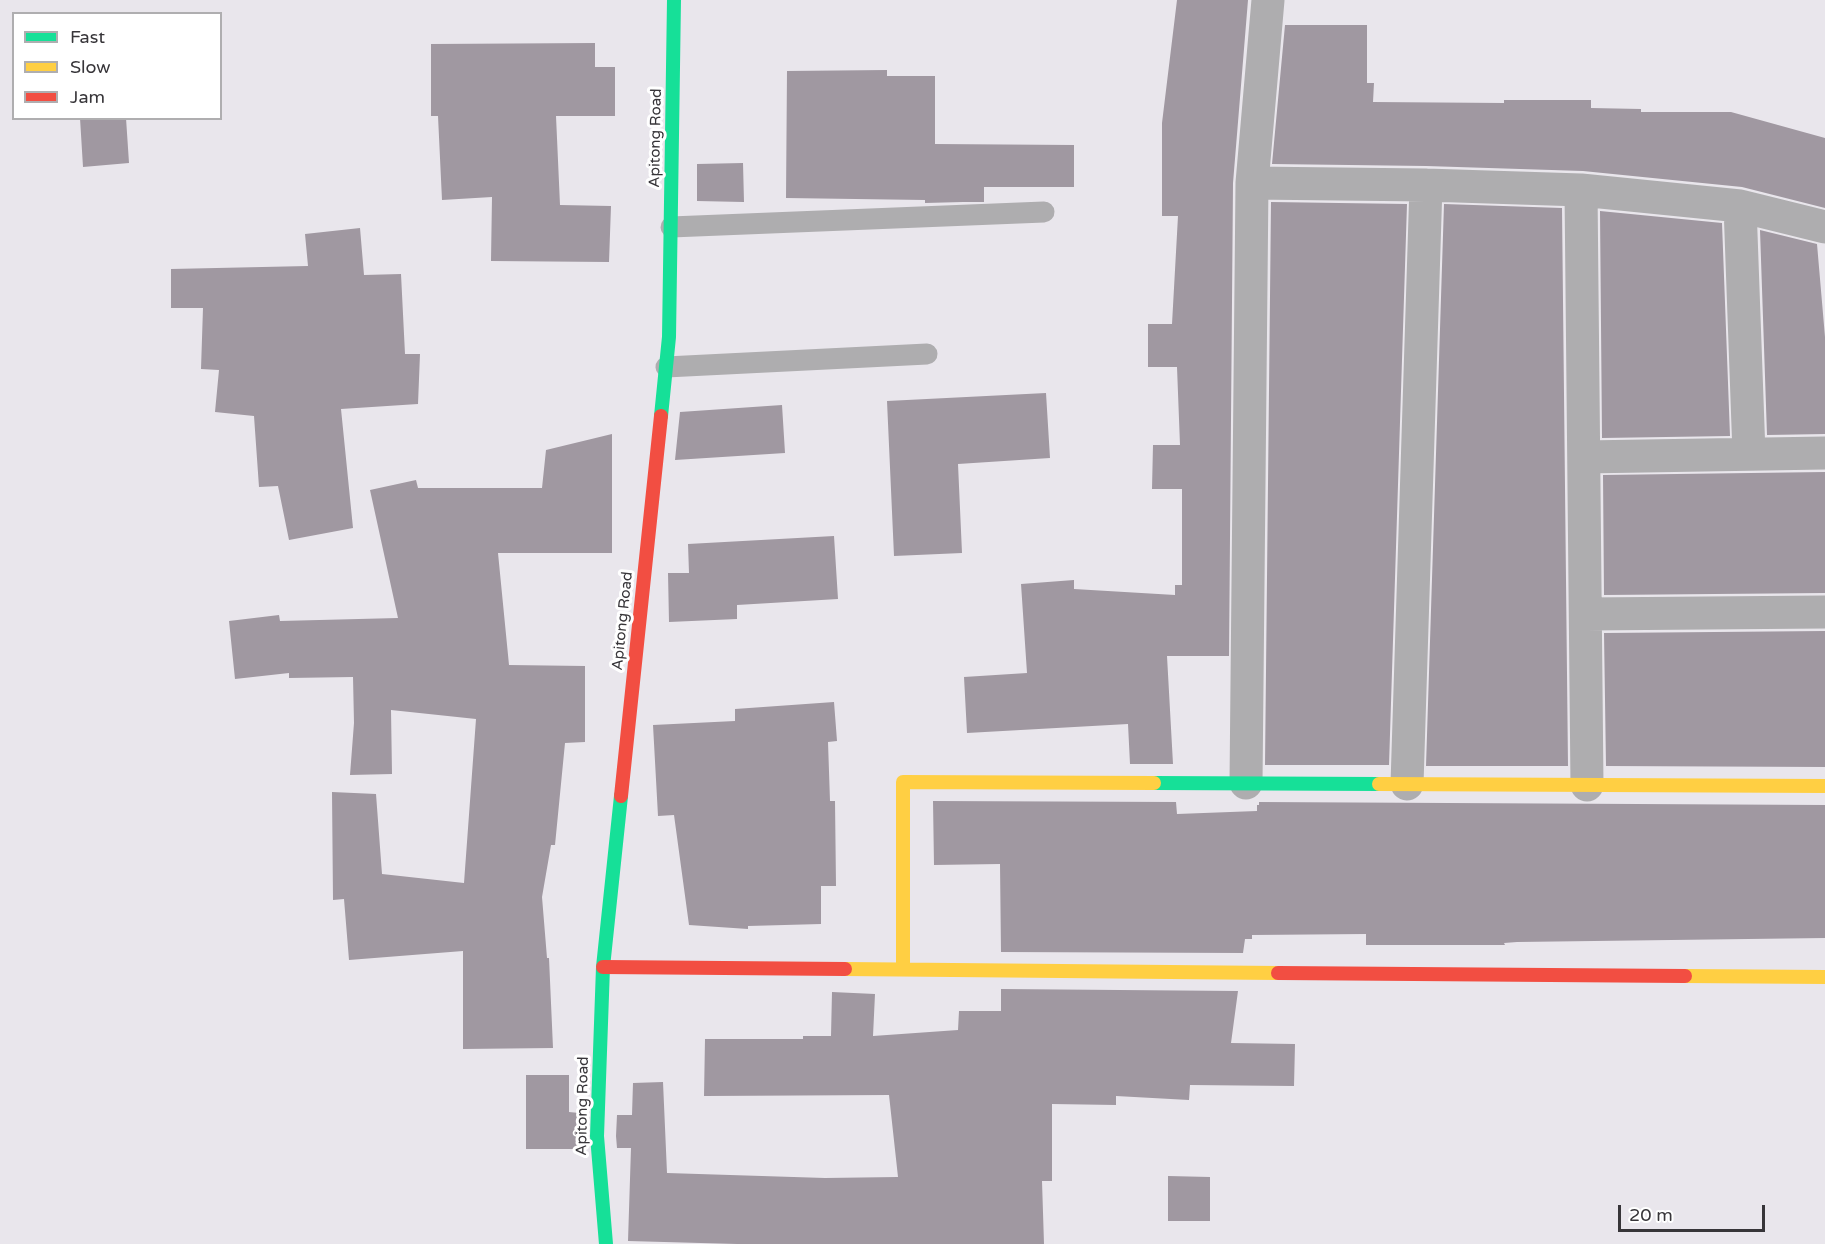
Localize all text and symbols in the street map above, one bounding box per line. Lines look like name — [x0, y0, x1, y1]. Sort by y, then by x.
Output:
legend — [12, 12, 222, 120]
text: Fast — [70, 26, 105, 48]
text: Slow — [70, 56, 111, 78]
text: Jam — [70, 86, 105, 108]
street label: Apitong Road — [646, 88, 666, 188]
street label: Apitong Road — [609, 571, 637, 671]
street label: Apitong Road — [573, 1056, 593, 1156]
scale bar — [1621, 1193, 1768, 1231]
text: 20 m — [1629, 1204, 1673, 1226]

